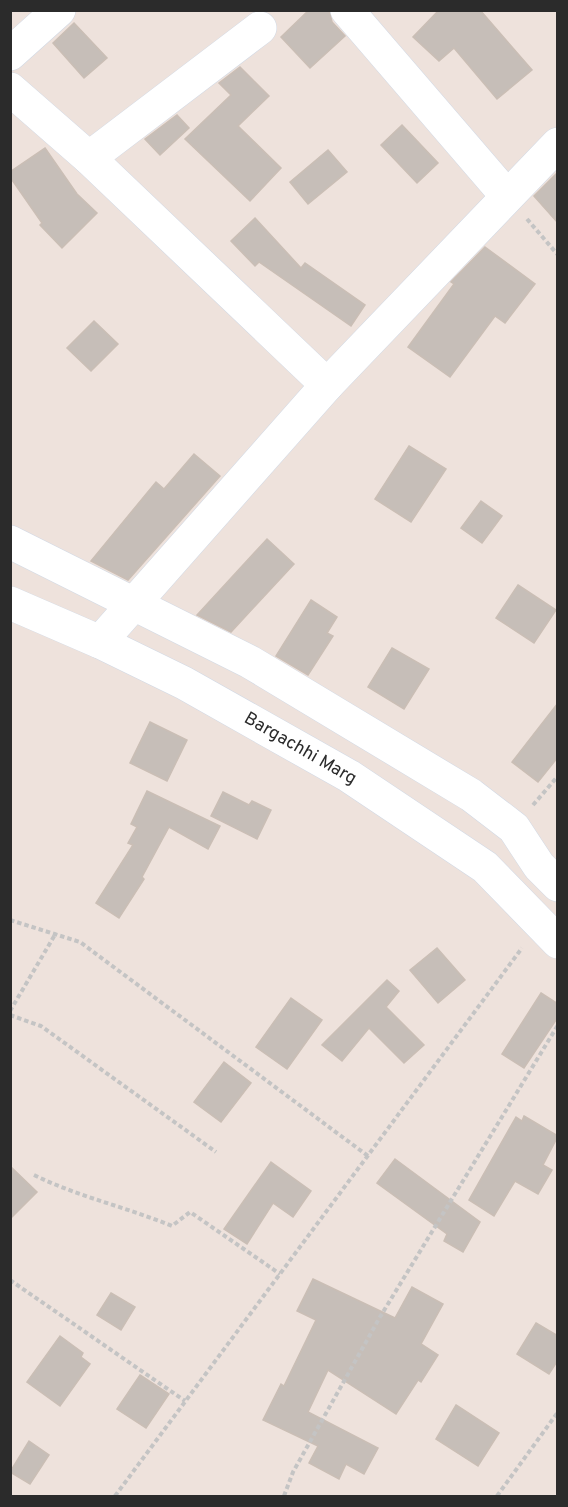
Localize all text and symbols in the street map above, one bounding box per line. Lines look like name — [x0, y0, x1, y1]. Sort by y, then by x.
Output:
street label: Bargachhi Marg — [239, 707, 361, 791]

